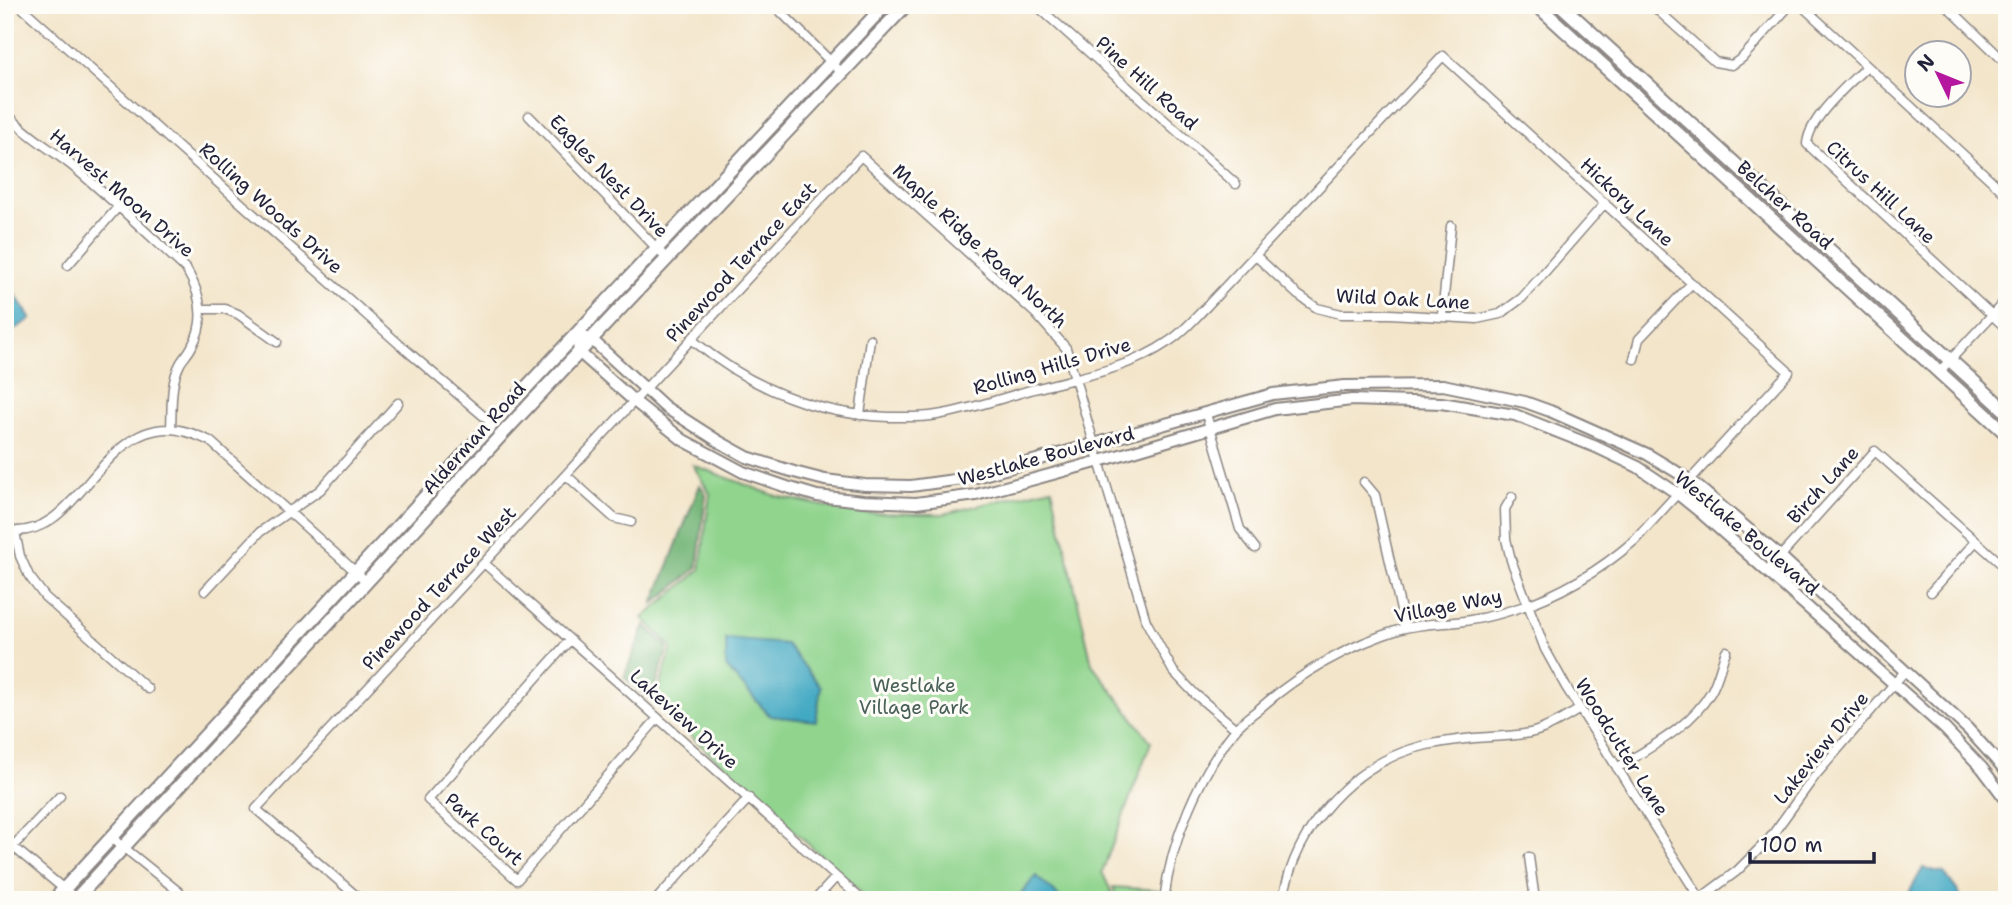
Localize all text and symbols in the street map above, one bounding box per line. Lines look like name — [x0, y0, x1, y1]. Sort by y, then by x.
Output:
street label: Pine Hill Road — [1091, 30, 1203, 136]
north arrow — [1904, 38, 1974, 108]
text: N — [1912, 49, 1940, 77]
street label: Eagles Nest Drive — [544, 109, 674, 243]
street label: Harvest Moon Drive — [44, 123, 200, 263]
street label: Citrus Hill Lane — [1821, 135, 1941, 249]
street label: Rolling Woods Drive — [194, 137, 348, 279]
street label: Hickory Lane — [1575, 152, 1679, 252]
street label: Belcher Road — [1731, 155, 1839, 255]
street label: Maple Ridge Road North — [887, 158, 1073, 334]
street label: Pinewood Terrace East — [660, 176, 822, 348]
street label: Wild Oak Lane — [1335, 283, 1471, 315]
street label: Rolling Hills Drive — [970, 332, 1134, 400]
street label: Alderman Road — [417, 376, 531, 500]
street label: Westlake Boulevard — [955, 420, 1137, 492]
street label: Birch Lane — [1782, 441, 1864, 529]
street label: Westlake Boulevard — [1670, 465, 1824, 601]
street label: Pinewood Terrace West — [356, 501, 522, 675]
street label: Village Way — [1392, 583, 1504, 629]
street label: Lakeview Drive — [624, 664, 744, 774]
park label: Westlake Village Park — [859, 673, 969, 720]
street label: Woodcutter Lane — [1570, 673, 1674, 821]
street label: Lakeview Drive — [1768, 687, 1874, 809]
street label: Park Court — [439, 787, 529, 871]
scale bar — [1750, 821, 1874, 865]
text: 100 m — [1760, 831, 1823, 859]

